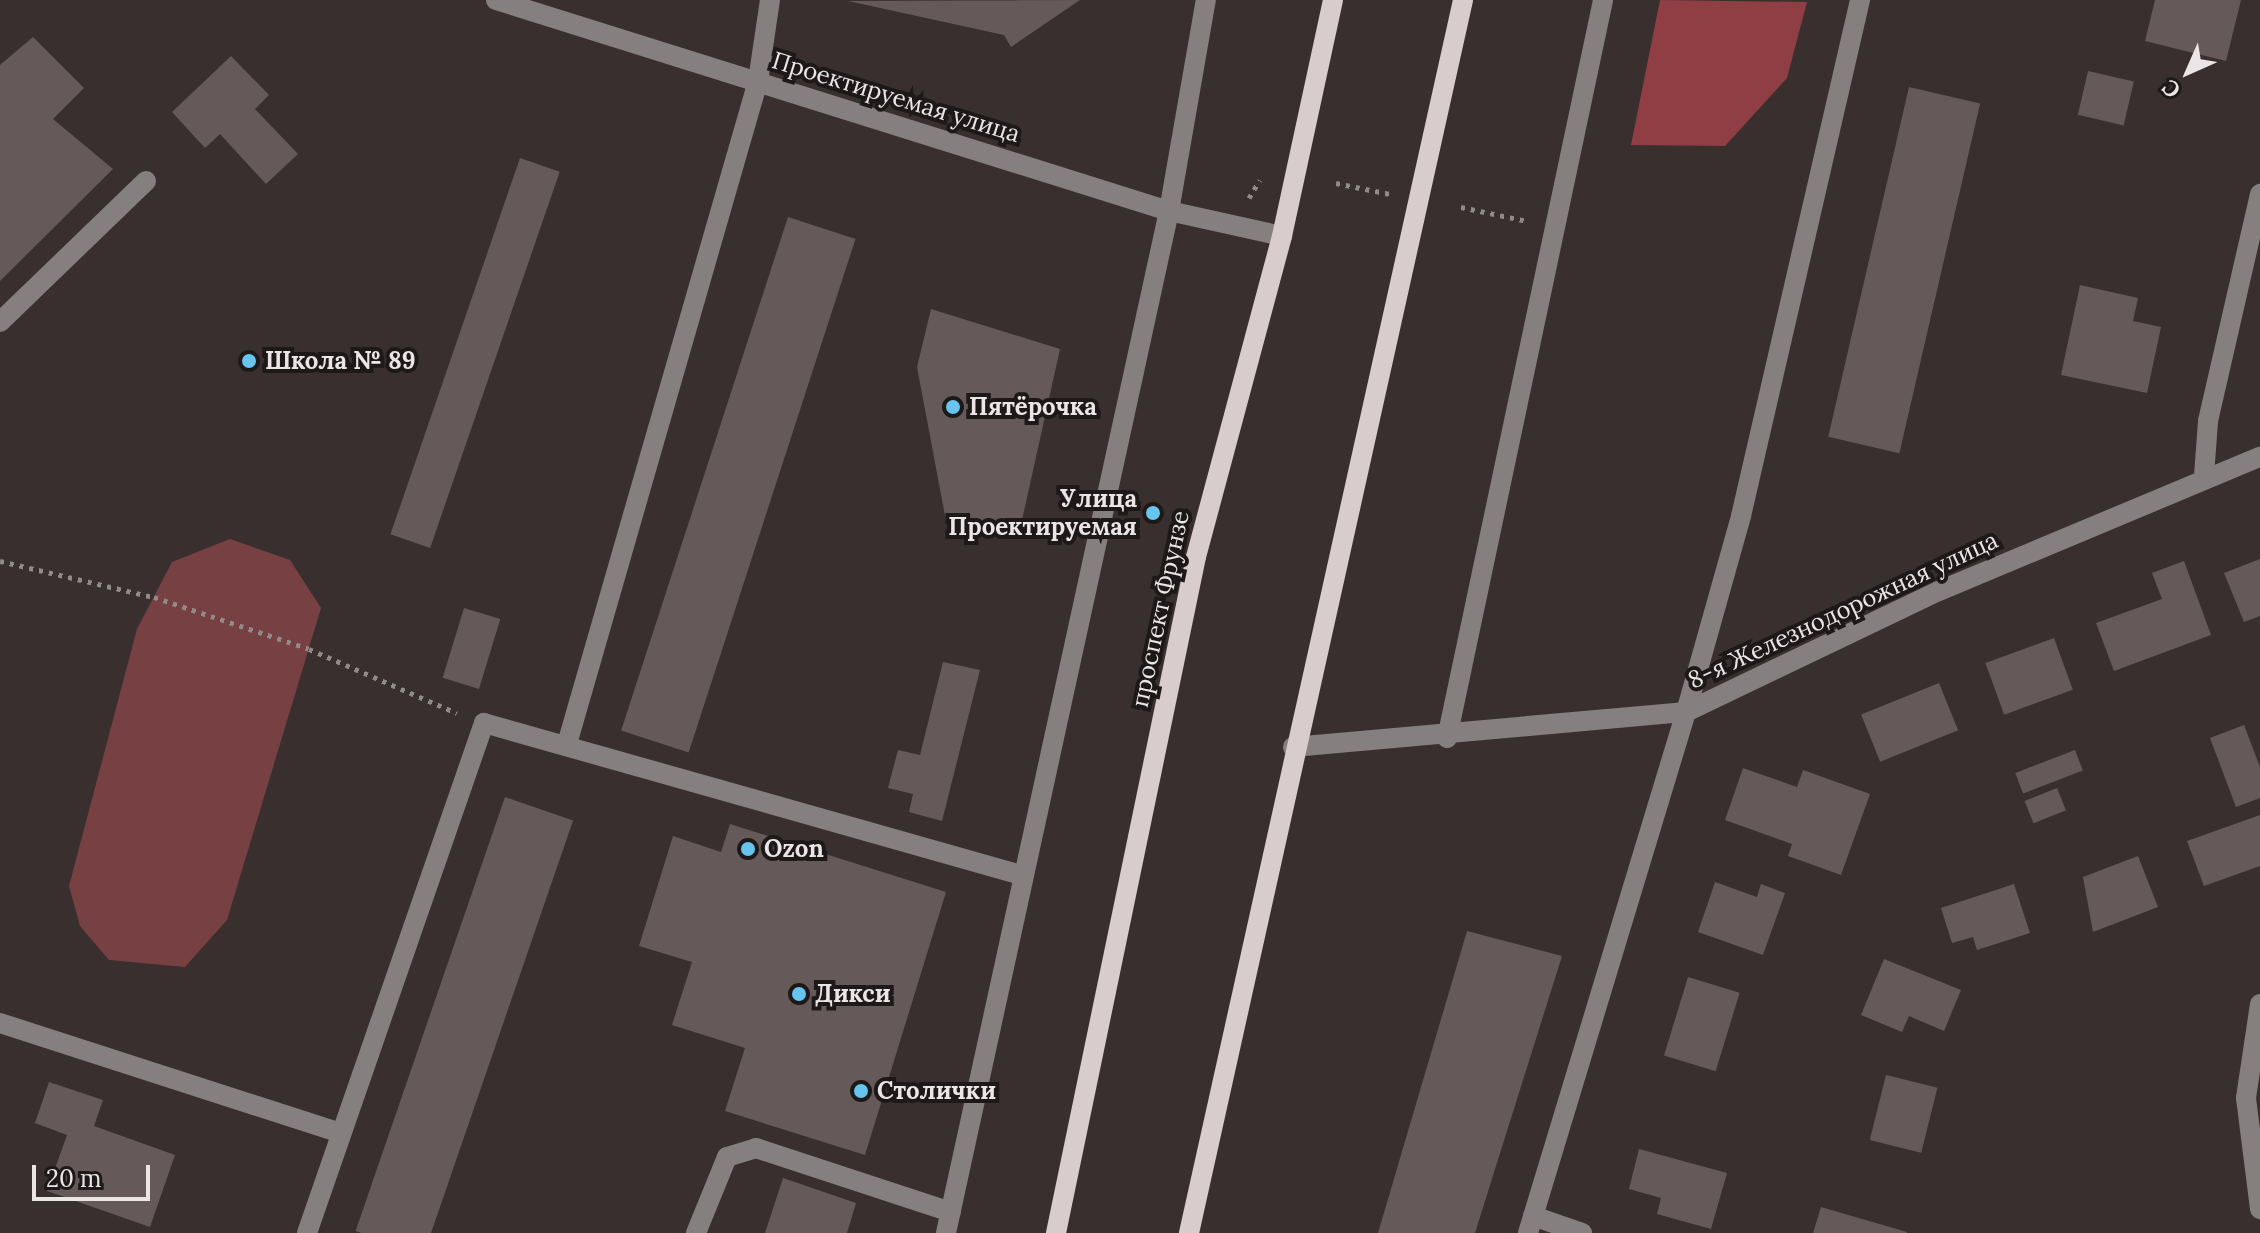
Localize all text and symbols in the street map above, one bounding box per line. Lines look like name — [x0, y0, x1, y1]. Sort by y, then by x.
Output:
north arrow — [2148, 32, 2228, 112]
street label: Проектируемая улица — [769, 46, 1023, 148]
text: С — [2156, 74, 2186, 104]
place label: Школа № 89 — [265, 347, 415, 375]
marker: Школа № 89 — [240, 352, 258, 370]
place label: Пятёрочка — [969, 393, 1097, 421]
marker: Пятёрочка — [944, 398, 962, 416]
place label: Улица Проектируемая — [948, 485, 1137, 541]
marker: Улица Проектируемая — [1144, 504, 1162, 522]
street label: проспект Фрунзе — [1125, 508, 1195, 710]
street label: 8-я Железнодорожная улица — [1684, 525, 2002, 695]
place label: Ozon — [764, 835, 824, 863]
marker: Ozon — [739, 840, 757, 858]
place label: Дикси — [815, 980, 891, 1008]
marker: Дикси — [790, 985, 808, 1003]
place label: Столички — [877, 1077, 996, 1105]
marker: Столички — [852, 1082, 870, 1100]
scale bar — [36, 1149, 154, 1199]
text: 20 m — [46, 1163, 102, 1194]

